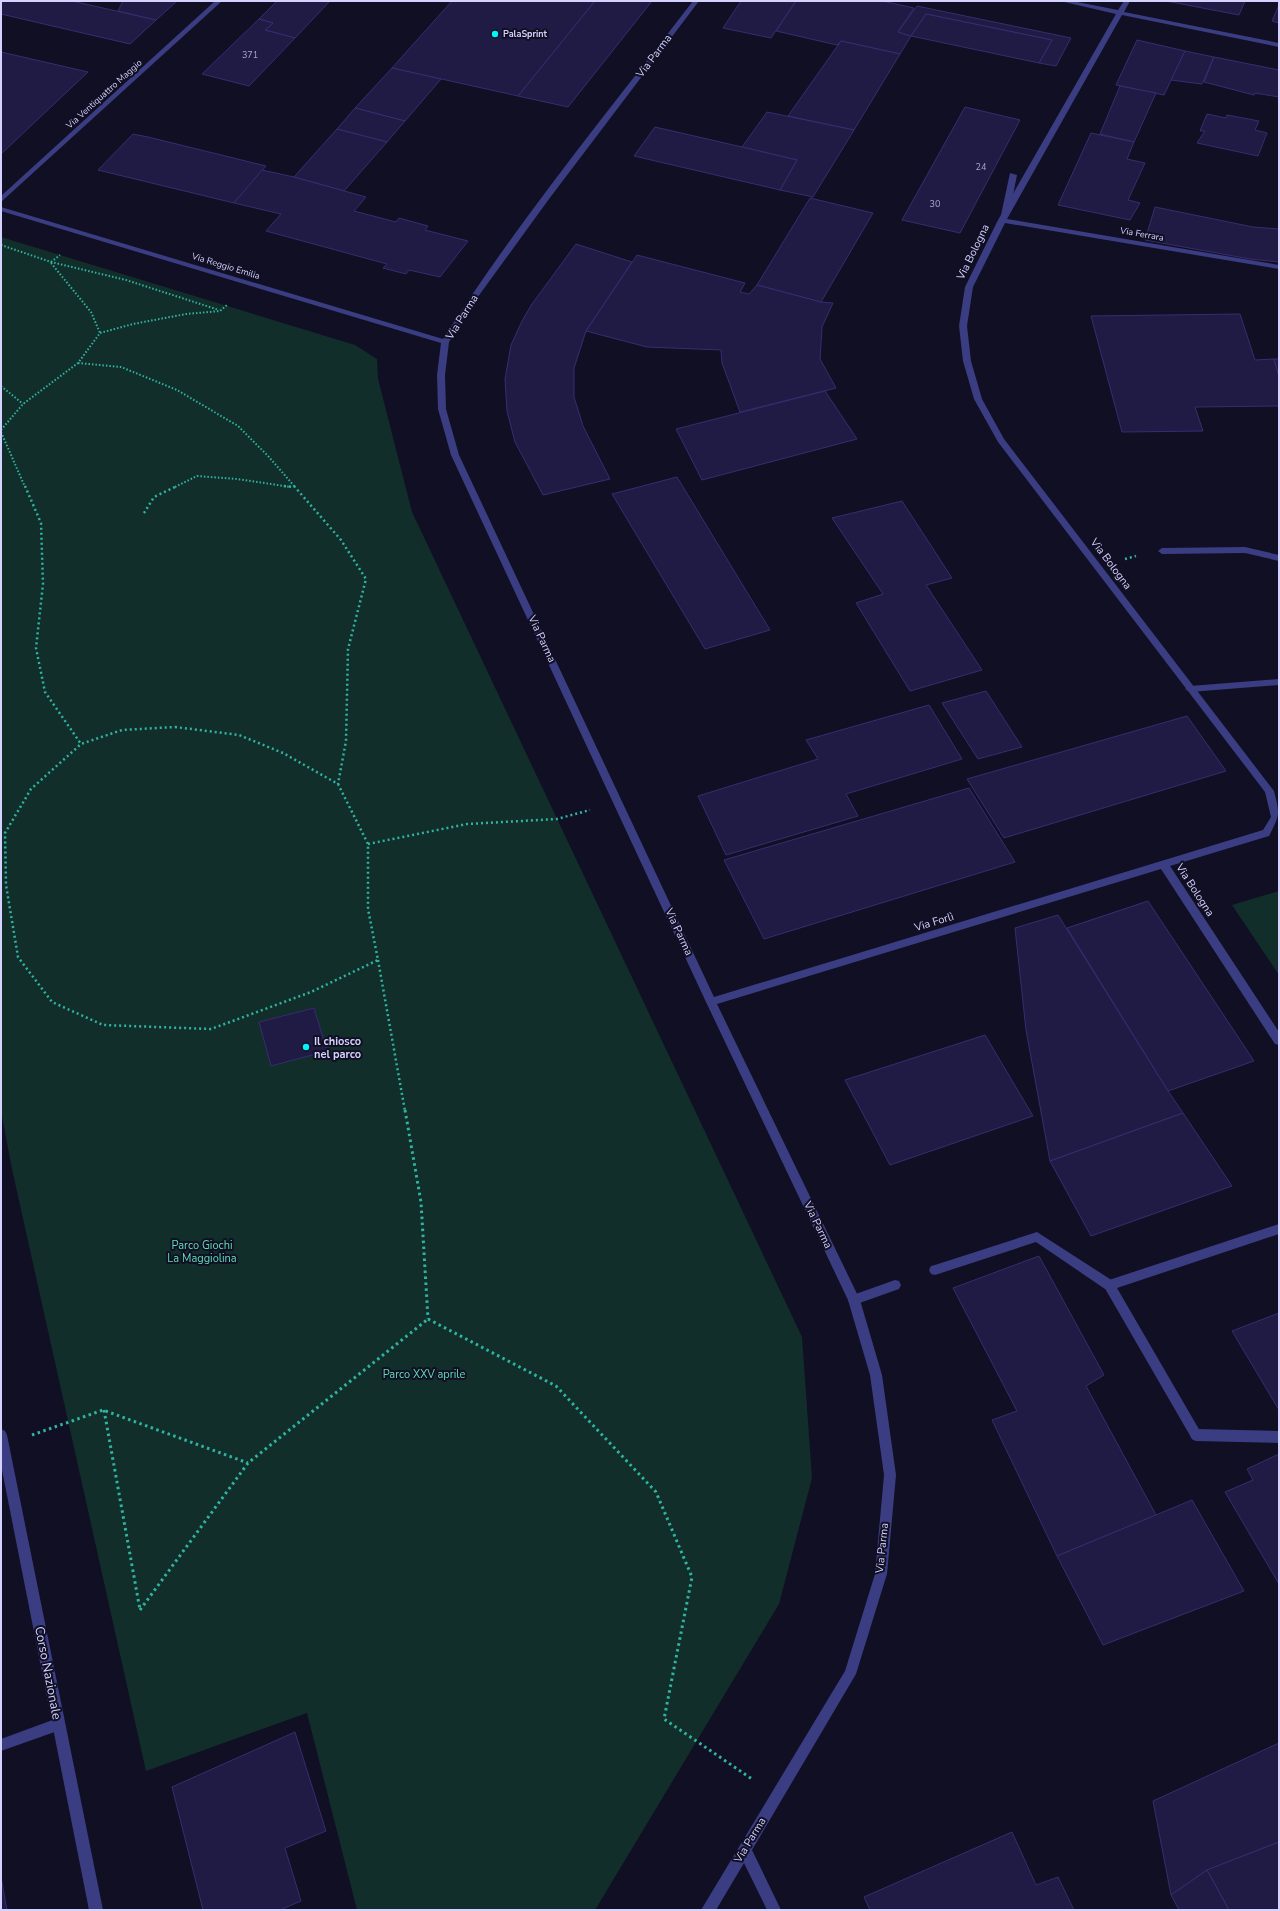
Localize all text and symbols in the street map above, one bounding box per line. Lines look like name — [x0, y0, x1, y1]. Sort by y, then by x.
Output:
place label: PalaSprint — [503, 28, 548, 40]
marker: PalaSprint — [490, 29, 500, 39]
street label: Via Parma — [632, 31, 675, 81]
house number: 371 — [242, 49, 258, 61]
street label: Via Ventiquattro Maggio — [63, 57, 144, 132]
house number: 24 — [976, 161, 987, 173]
house number: 30 — [930, 198, 940, 210]
street label: Via Bologna — [953, 222, 993, 283]
street label: Via Ferrara — [1118, 224, 1165, 244]
street label: Via Reggio Emilia — [190, 250, 262, 282]
street label: Via Parma — [442, 291, 482, 343]
street label: Via Bologna — [1086, 535, 1135, 593]
street label: Via Parma — [524, 612, 560, 665]
street label: Via Bologna — [1172, 860, 1218, 919]
street label: Via Parma — [661, 905, 697, 958]
street label: Via Forlì — [912, 909, 956, 935]
place label: Il chiosco nel parco — [314, 1034, 361, 1062]
marker: Il chiosco nel parco — [301, 1042, 311, 1052]
street label: Via Parma — [800, 1198, 836, 1251]
park label: Parco Giochi La Maggiolina — [167, 1238, 237, 1266]
park label: Parco XXV aprile — [383, 1367, 465, 1382]
street label: Via Parma — [872, 1522, 892, 1575]
street label: Corso Nazionale — [30, 1625, 66, 1721]
street label: Via Parma — [730, 1814, 770, 1866]

